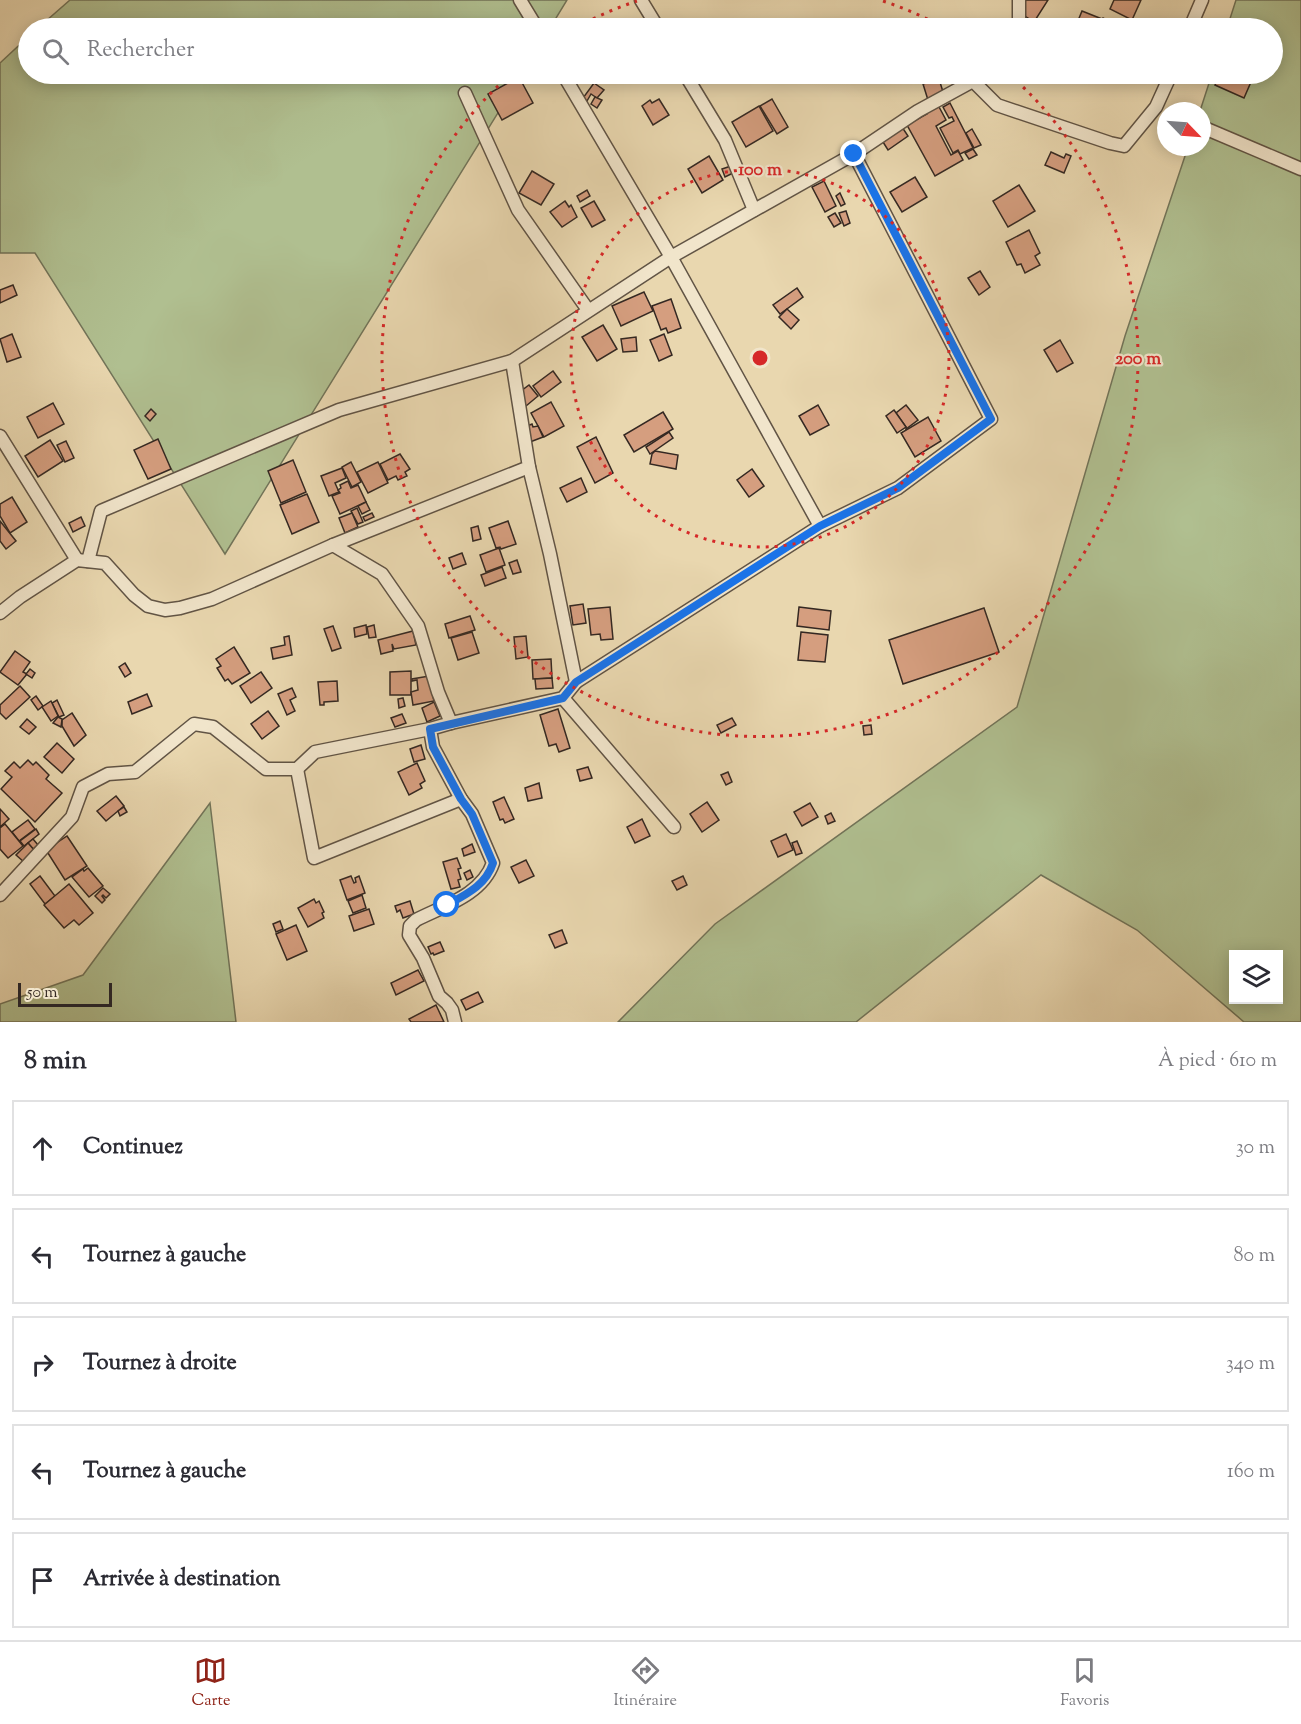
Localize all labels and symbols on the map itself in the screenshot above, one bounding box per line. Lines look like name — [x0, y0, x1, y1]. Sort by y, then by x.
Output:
north arrow — [1157, 102, 1211, 156]
route end — [840, 140, 866, 166]
text: 100 m — [738, 158, 782, 184]
text: 200 m — [1115, 347, 1161, 373]
centre of rings — [750, 348, 770, 368]
route start — [433, 891, 459, 917]
scale bar — [18, 980, 112, 1007]

